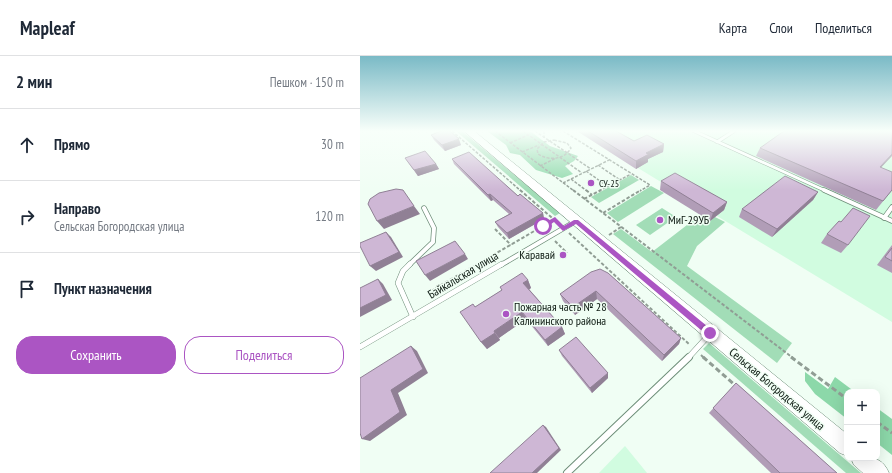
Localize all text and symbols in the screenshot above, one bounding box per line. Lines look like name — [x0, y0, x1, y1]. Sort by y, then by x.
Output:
text: Mapleaf — [20, 16, 75, 40]
text: Карта — [719, 19, 747, 37]
text: Слои — [769, 19, 793, 37]
text: Поделиться — [815, 19, 872, 37]
text: 2 мин — [16, 71, 52, 93]
text: Пешком · 150 m — [270, 74, 344, 91]
icon: ahead — [16, 134, 38, 156]
text: Прямо — [54, 135, 90, 154]
text: 30 m — [321, 136, 344, 153]
place label: СУ-25 — [599, 177, 619, 190]
marker: СУ-25 — [586, 178, 596, 188]
text: Направо — [54, 199, 101, 218]
icon: right — [16, 206, 38, 228]
text: 120 m — [315, 208, 344, 225]
place label: МиГ-29УБ — [668, 212, 709, 227]
marker: МиГ-29УБ — [655, 215, 665, 225]
route start — [534, 217, 552, 235]
text: Сельская Богородская улица — [54, 218, 184, 235]
place label: Каравай — [519, 247, 555, 262]
street label: Байкальская улица — [425, 248, 501, 302]
marker: Каравай — [558, 250, 568, 260]
icon: arrive — [16, 278, 38, 300]
text: Пункт назначения — [54, 279, 152, 298]
place label: Пожарная часть № 28 Калининского района — [514, 299, 607, 328]
marker: Пожарная часть № 28 Калининского района — [501, 309, 511, 319]
route end — [701, 324, 719, 342]
button: Сохранить — [16, 336, 176, 374]
button: Поделиться — [184, 336, 344, 374]
street label: Сельская Богородская улица — [726, 344, 828, 433]
map controls — [844, 389, 880, 461]
button: + — [844, 389, 880, 425]
button: − — [844, 425, 880, 461]

